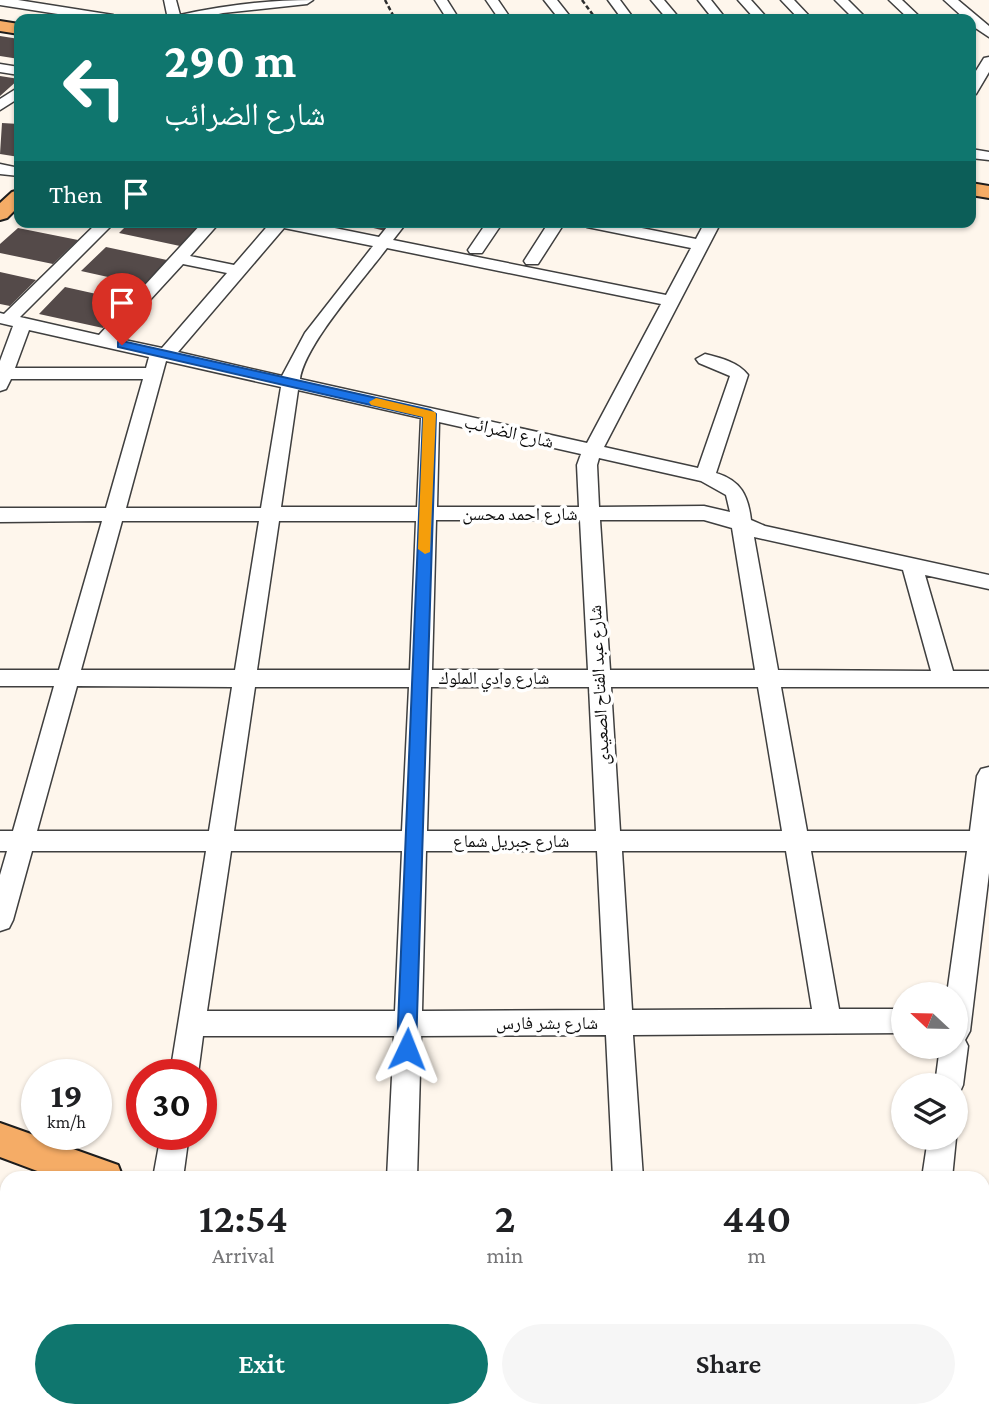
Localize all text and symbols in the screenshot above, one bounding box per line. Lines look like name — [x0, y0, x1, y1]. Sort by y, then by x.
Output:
text: 290 m — [164, 33, 296, 88]
icon: left — [49, 42, 140, 133]
text: شارع الضرائب — [164, 96, 326, 132]
icon: arrive — [117, 175, 155, 213]
text: Then — [49, 180, 103, 209]
pin — [92, 273, 152, 345]
icon: arrive — [103, 284, 141, 322]
street label: شارع الضرائب — [462, 412, 556, 453]
street label: شارع احمد محسن — [462, 504, 578, 525]
street label: شارع عبد الفتاح الصعيدى — [585, 604, 615, 766]
street label: شارع وادي الملوك — [439, 668, 549, 693]
street label: شارع جبريل شماع — [453, 831, 569, 852]
north arrow — [891, 982, 968, 1059]
map controls — [891, 982, 968, 1150]
position arrow — [370, 1012, 444, 1086]
street label: شارع بشر فارس — [496, 1013, 598, 1034]
speed limit sign: 30 — [126, 1059, 217, 1150]
button: layers — [891, 1073, 968, 1150]
text: 19 — [50, 1076, 83, 1115]
text: km/h — [47, 1112, 86, 1132]
text: 12:54 — [199, 1194, 288, 1241]
text: 2 — [495, 1194, 515, 1241]
text: 440 — [722, 1194, 791, 1241]
text: Arrival — [212, 1242, 275, 1268]
text: min — [487, 1242, 523, 1268]
text: m — [747, 1242, 766, 1268]
button: Exit — [35, 1324, 488, 1404]
button: Share — [502, 1324, 955, 1404]

